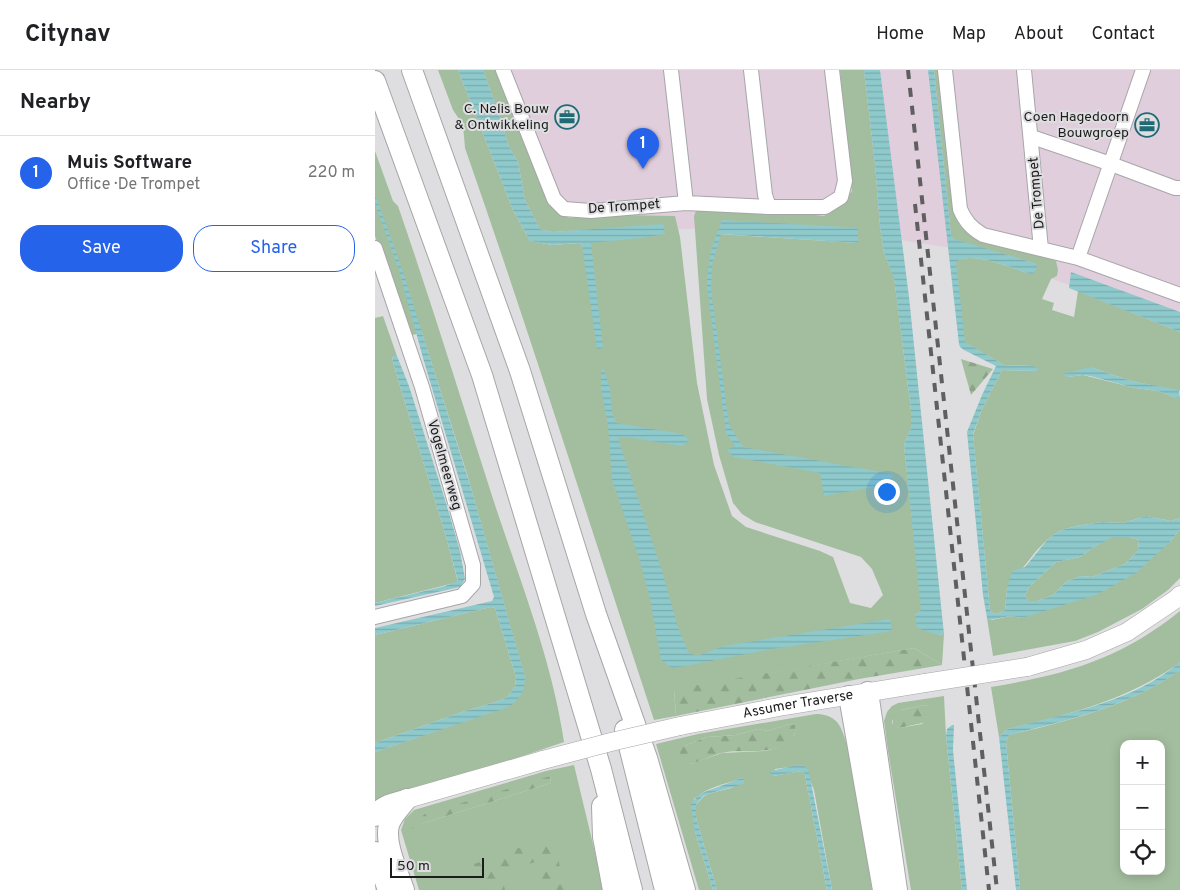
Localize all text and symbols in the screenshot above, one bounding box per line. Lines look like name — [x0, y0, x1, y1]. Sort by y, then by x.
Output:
text: Citynav — [25, 20, 111, 50]
text: Home — [876, 23, 924, 46]
text: Map — [952, 23, 986, 46]
text: About — [1014, 23, 1063, 46]
text: Contact — [1091, 23, 1155, 46]
text: Nearby — [20, 89, 91, 116]
place label: C. Nelis Bouw & Ontwikkeling — [455, 101, 549, 134]
office icon: C. Nelis Bouw & Ontwikkeling — [554, 104, 580, 130]
place label: Coen Hagedoorn Bouwgroep — [1024, 109, 1129, 142]
office icon: Coen Hagedoorn Bouwgroep — [1134, 112, 1160, 138]
pin: 1 — [627, 128, 659, 169]
text: Muis Software — [67, 151, 192, 175]
street label: De Trompet — [1025, 156, 1049, 230]
text: 1 — [33, 163, 39, 183]
text: 220 m — [308, 163, 355, 183]
text: Office · De Trompet — [67, 175, 200, 195]
street label: De Trompet — [587, 196, 661, 218]
button: Save — [20, 225, 183, 272]
button: Share — [193, 225, 355, 272]
street label: Vogelmeerweg — [423, 418, 465, 512]
your location — [874, 479, 900, 505]
street label: Assumer Traverse — [741, 686, 855, 722]
map controls — [1120, 740, 1165, 875]
button: + — [1120, 740, 1165, 785]
button: − — [1120, 785, 1165, 830]
button: locate — [1120, 830, 1165, 875]
scale bar — [390, 855, 484, 878]
text: 50 m — [397, 858, 430, 875]

